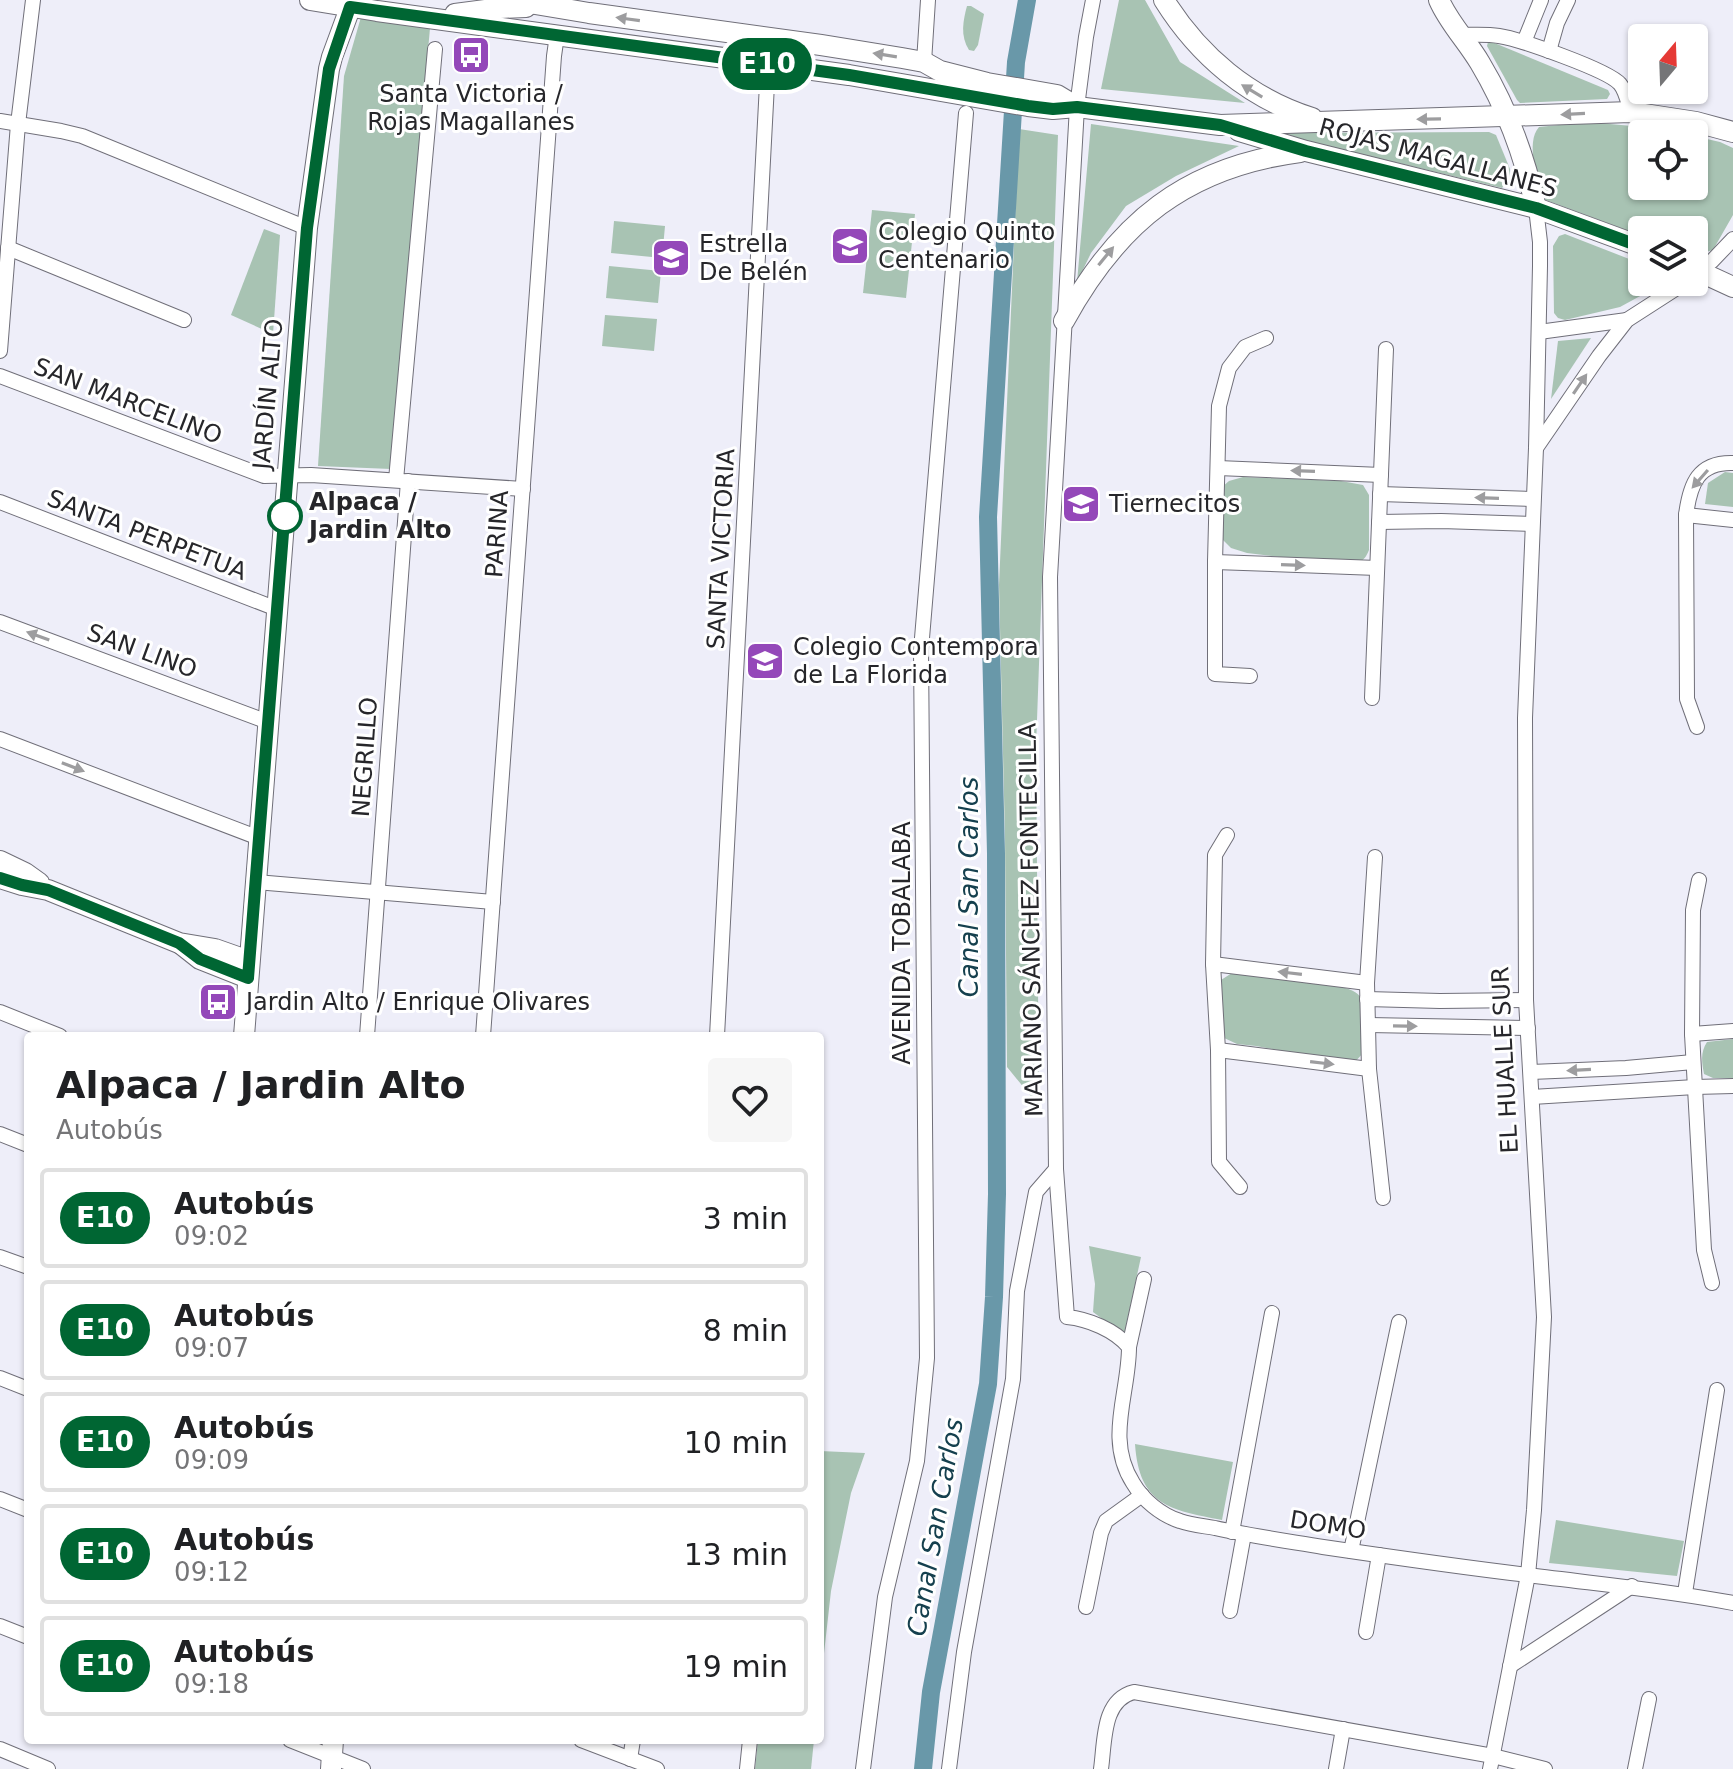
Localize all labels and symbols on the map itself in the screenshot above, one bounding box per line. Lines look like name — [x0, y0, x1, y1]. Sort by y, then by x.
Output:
one-way arrow — [615, 12, 640, 25]
north arrow — [1628, 24, 1708, 104]
bus stop icon: Santa Victoria / Rojas Magallanes — [450, 34, 492, 76]
line badge: E10 — [721, 38, 813, 90]
one-way arrow — [872, 49, 897, 61]
place label: Santa Victoria / Rojas Magallanes — [367, 80, 575, 136]
one-way arrow — [1241, 84, 1263, 98]
one-way arrow — [1560, 107, 1585, 120]
street label: ROJAS MAGALLANES — [1316, 113, 1560, 203]
one-way arrow — [1416, 113, 1441, 126]
place label: Colegio Quinto Centenario — [878, 218, 1055, 274]
school or university icon: Colegio Quinto Centenario — [829, 225, 871, 267]
place label: Estrella De Belén — [699, 230, 808, 286]
school or university icon: Estrella De Belén — [650, 237, 692, 279]
one-way arrow — [1098, 246, 1114, 266]
street label: JARDÍN ALTO — [246, 318, 289, 472]
street label: SAN MARCELINO — [30, 352, 226, 450]
one-way arrow — [1572, 373, 1587, 394]
street label: SANTA VICTORIA — [702, 447, 740, 650]
one-way arrow — [1290, 465, 1315, 478]
one-way arrow — [1691, 469, 1709, 489]
school or university icon: Tiernecitos — [1060, 483, 1102, 525]
street label: SANTA PERPETUA — [43, 484, 251, 586]
place label: Alpaca / Jardin Alto — [307, 488, 452, 544]
street label: PARINA — [480, 489, 514, 579]
place label: Tiernecitos — [1108, 490, 1240, 518]
one-way arrow — [1474, 491, 1499, 504]
marker: Alpaca / Jardin Alto — [268, 499, 302, 533]
one-way arrow — [1281, 559, 1306, 572]
street label: SAN LINO — [83, 618, 201, 684]
one-way arrow — [26, 629, 50, 642]
place label: Colegio Contempora de La Florida — [793, 633, 1039, 689]
school or university icon: Colegio Contempora de La Florida — [744, 640, 786, 682]
street label: NEGRILLO — [347, 696, 383, 818]
street label: MARIANO SÁNCHEZ FONTECILLA — [1013, 722, 1048, 1117]
one-way arrow — [61, 761, 85, 774]
water label: Canal San Carlos — [954, 777, 984, 997]
street label: AVENIDA TOBALABA — [888, 821, 916, 1065]
street label: EL HUALLE SUR — [1486, 966, 1524, 1154]
one-way arrow — [1277, 967, 1302, 980]
bus stop icon: Jardin Alto / Enrique Olivares — [197, 981, 239, 1023]
place label: Jardin Alto / Enrique Olivares — [244, 988, 590, 1016]
one-way arrow — [1393, 1019, 1418, 1032]
one-way arrow — [1309, 1057, 1334, 1070]
one-way arrow — [1566, 1064, 1591, 1077]
water label: Canal San Carlos — [901, 1416, 969, 1638]
street label: DOMO — [1288, 1505, 1368, 1545]

